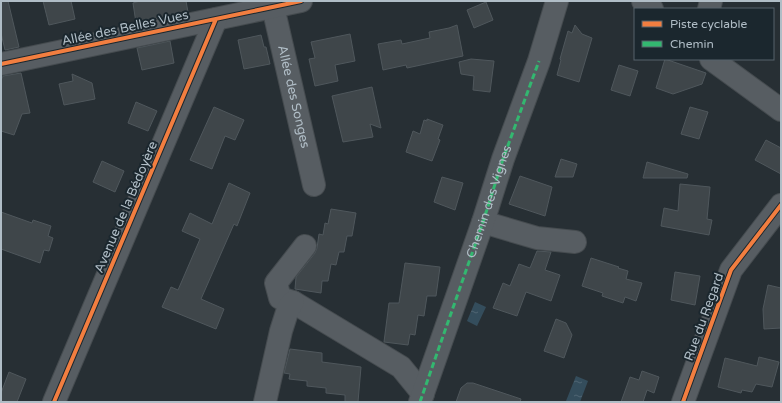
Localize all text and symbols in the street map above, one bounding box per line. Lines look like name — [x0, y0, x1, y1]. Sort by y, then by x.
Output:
street label: Allée des Belles Vues — [60, 7, 190, 49]
legend — [634, 8, 774, 60]
text: Piste cyclable — [670, 17, 748, 31]
text: Chemin — [670, 37, 714, 51]
street label: Allée des Songes — [274, 44, 313, 150]
street label: Avenue de la Bédoyère — [91, 139, 161, 275]
street label: Chemin des Vignes — [463, 143, 515, 260]
street label: Rue du Regard — [681, 271, 727, 363]

